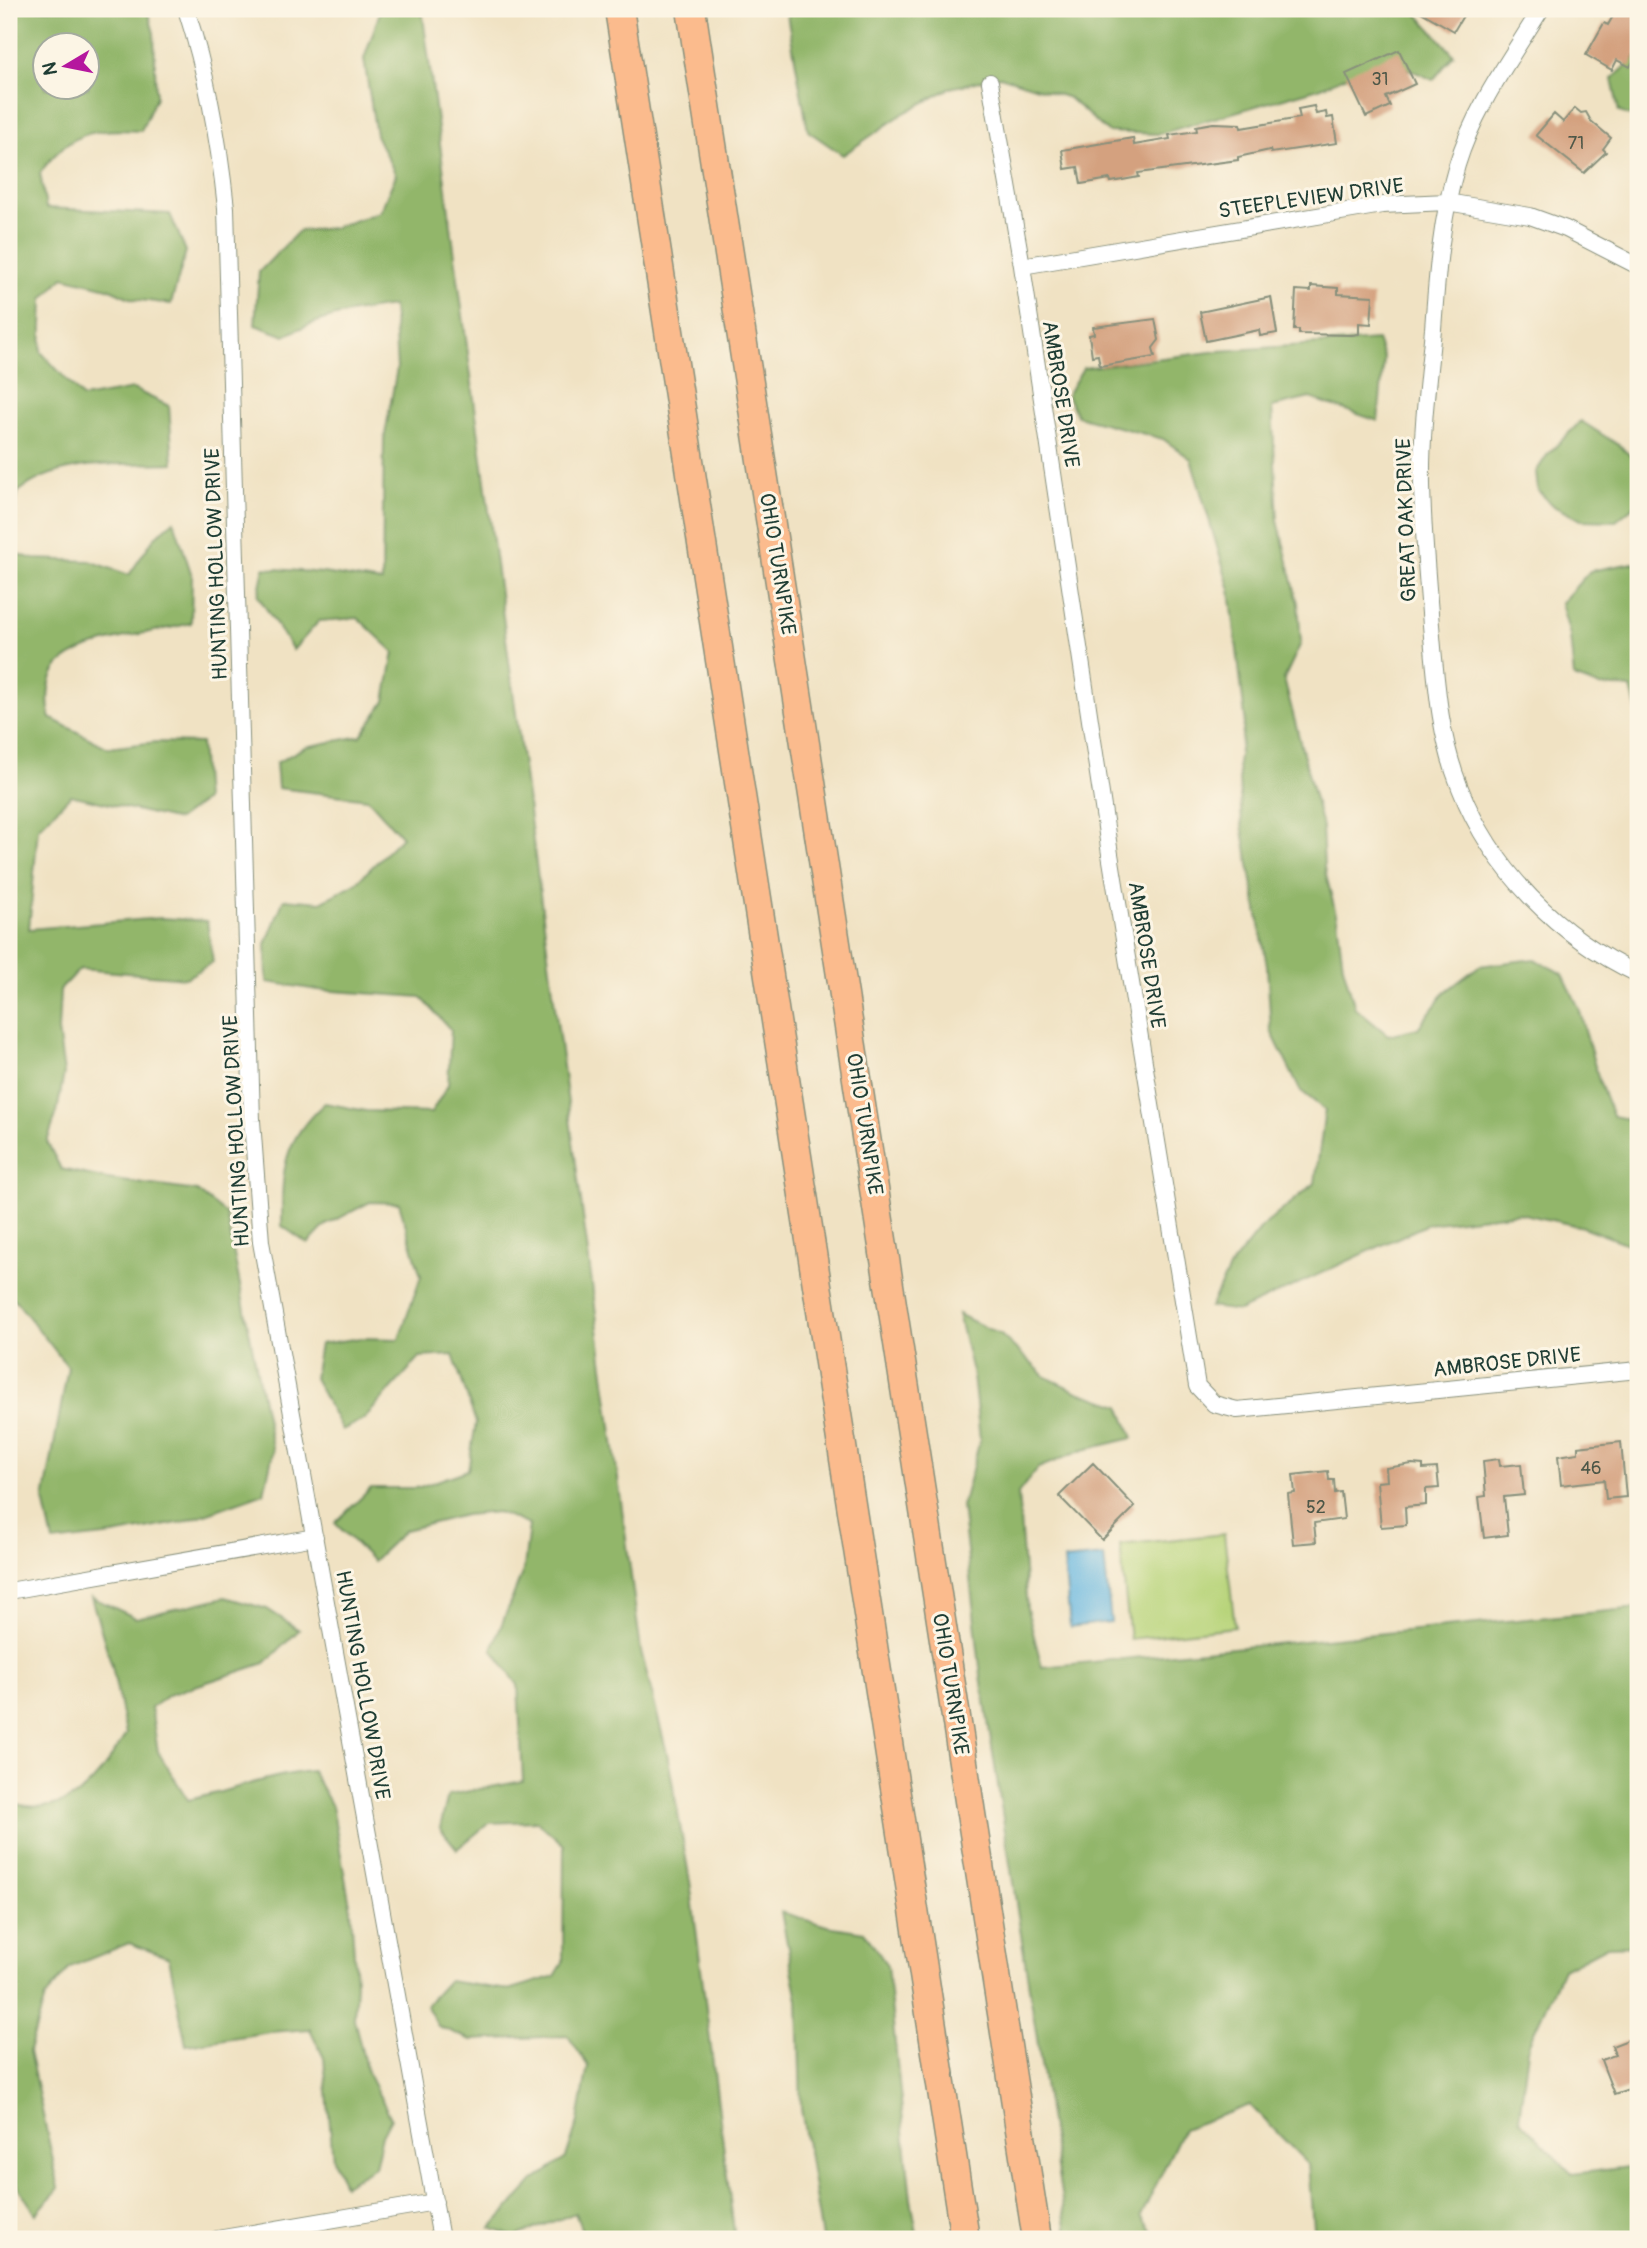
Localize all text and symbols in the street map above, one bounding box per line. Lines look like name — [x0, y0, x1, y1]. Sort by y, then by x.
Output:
north arrow — [32, 32, 102, 102]
text: N — [37, 60, 63, 77]
house number: 31 — [1371, 68, 1389, 91]
house number: 71 — [1568, 132, 1584, 155]
street label: STEEPLEVIEW DRIVE — [1217, 172, 1405, 225]
street label: AMBROSE DRIVE — [1036, 319, 1085, 470]
street label: GREAT OAK DRIVE — [1390, 437, 1423, 602]
street label: HUNTING HOLLOW DRIVE — [199, 447, 234, 681]
street label: OHIO TURNPIKE — [753, 491, 802, 637]
street label: AMBROSE DRIVE — [1122, 880, 1171, 1031]
street label: HUNTING HOLLOW DRIVE — [217, 1014, 256, 1248]
street label: OHIO TURNPIKE — [840, 1051, 889, 1197]
street label: AMBROSE DRIVE — [1432, 1341, 1582, 1384]
house number: 46 — [1581, 1457, 1601, 1480]
house number: 52 — [1306, 1496, 1326, 1519]
street label: HUNTING HOLLOW DRIVE — [329, 1568, 396, 1802]
street label: OHIO TURNPIKE — [926, 1611, 975, 1757]

